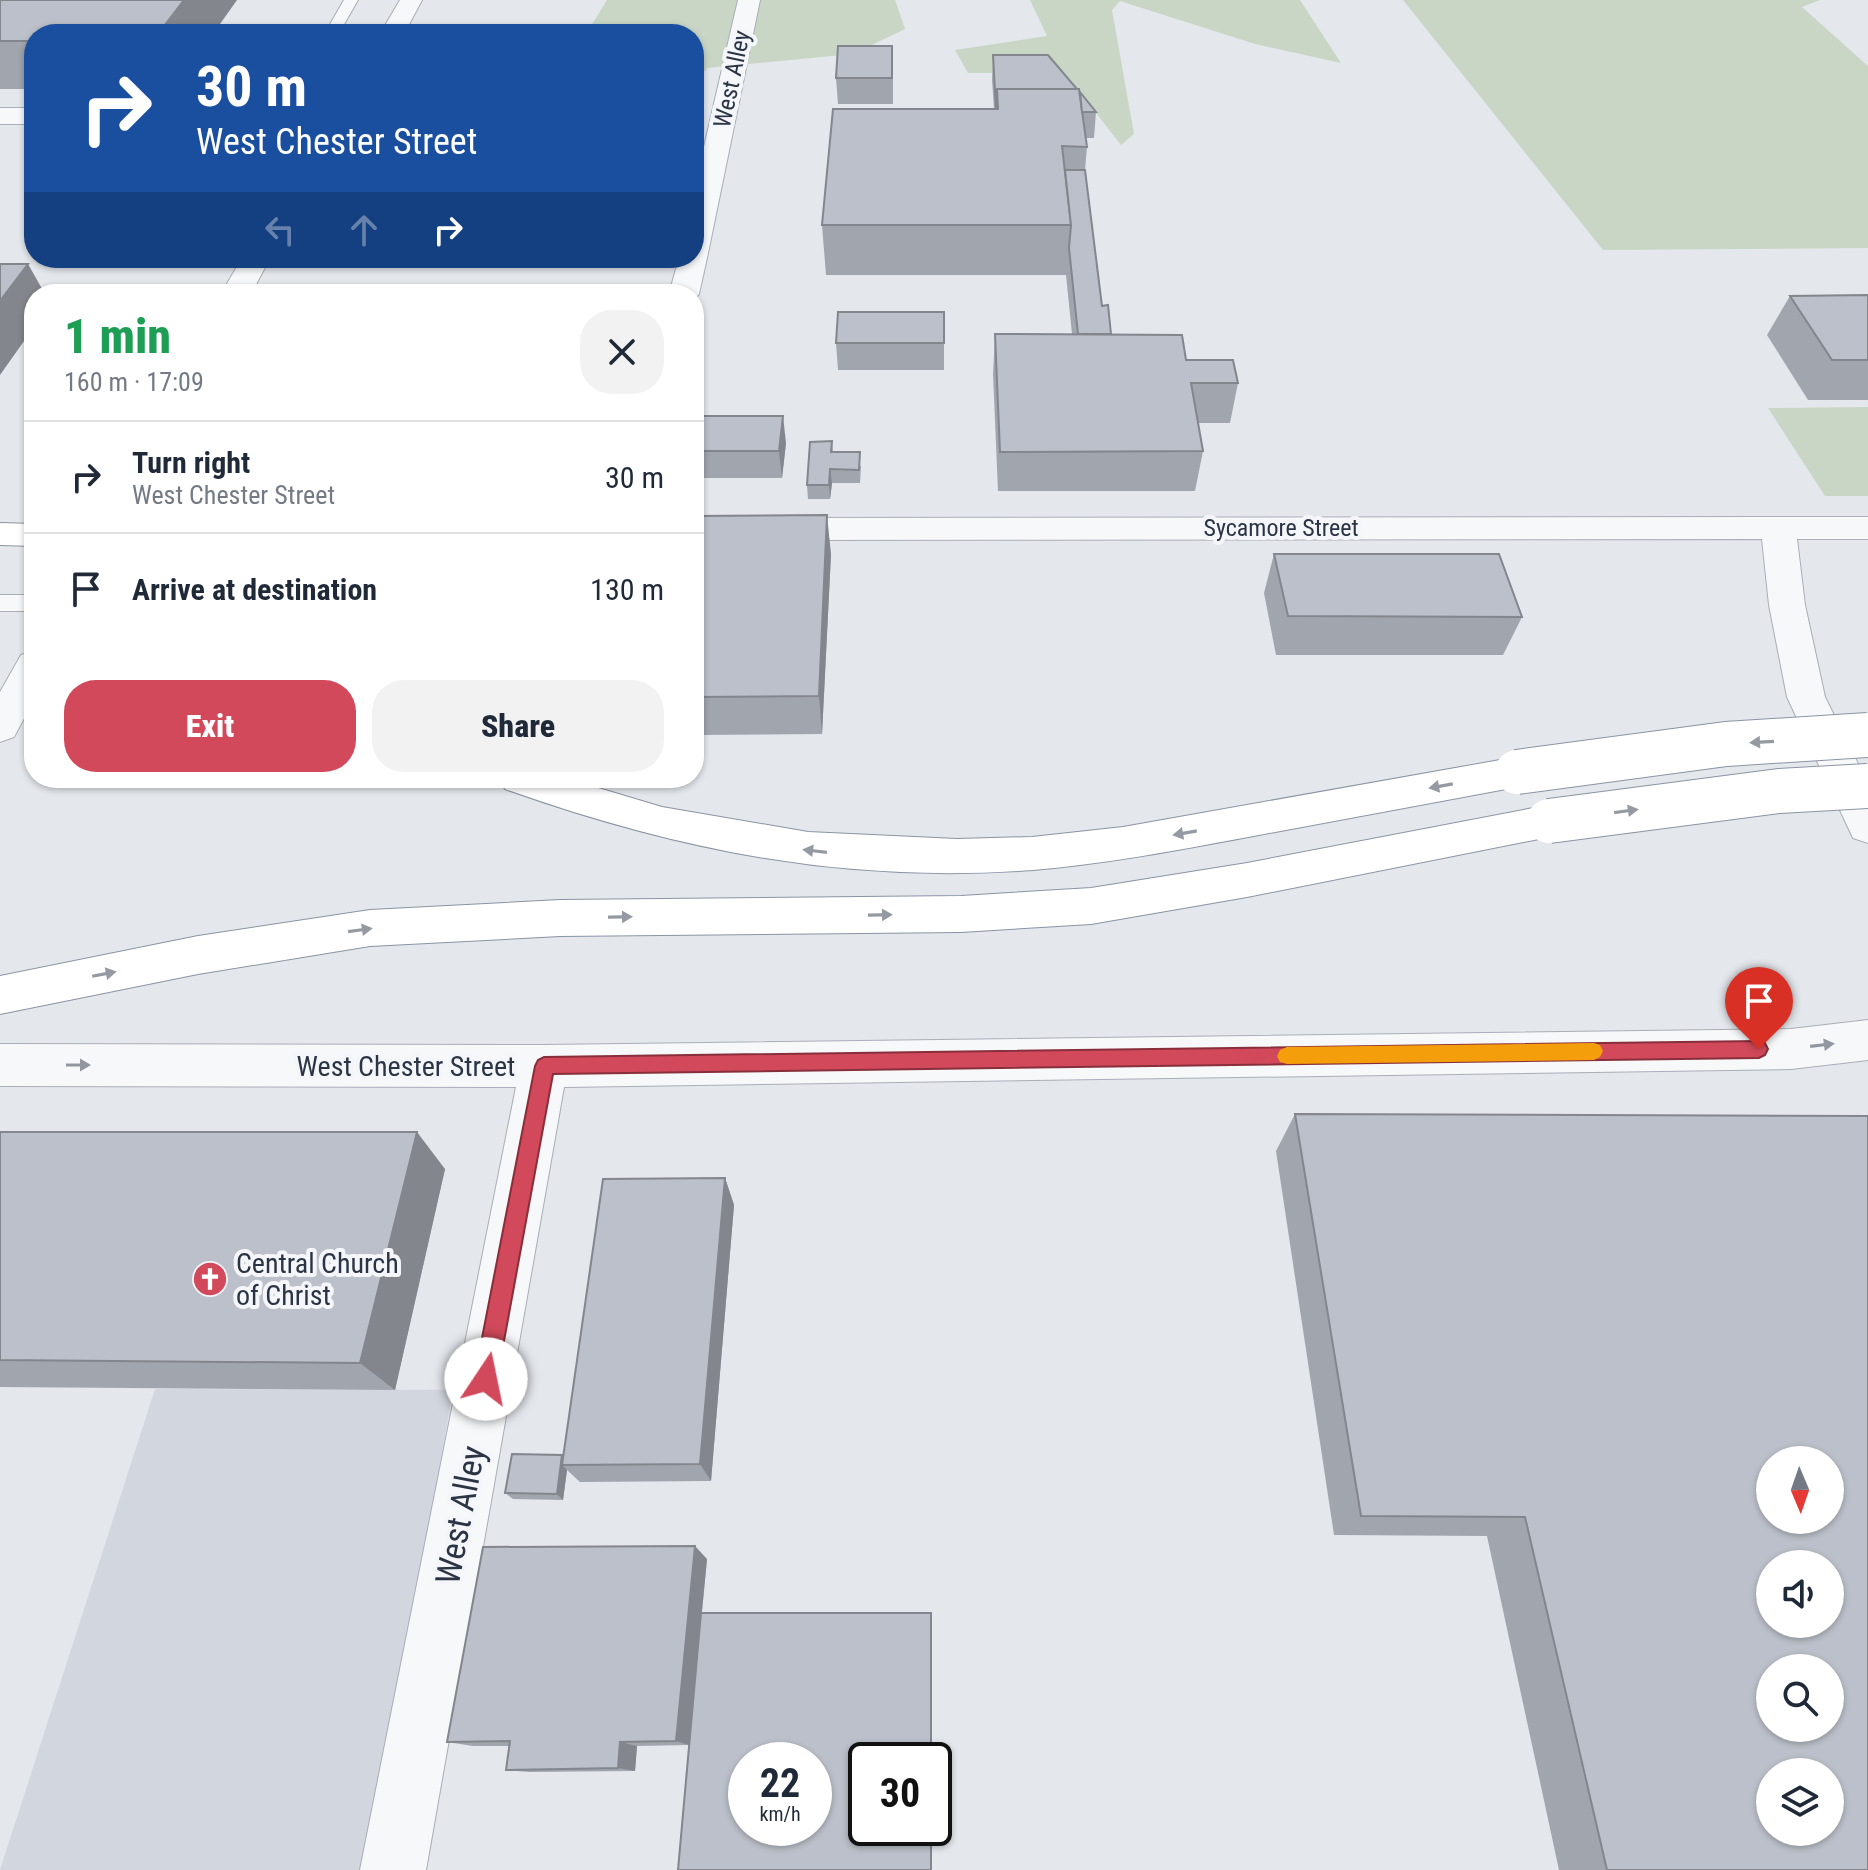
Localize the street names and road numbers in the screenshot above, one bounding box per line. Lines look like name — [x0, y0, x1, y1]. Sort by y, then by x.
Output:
street label: West Alley — [708, 28, 756, 130]
street label: Sycamore Street — [1203, 514, 1359, 542]
street label: West Chester Street — [297, 1050, 515, 1083]
street label: West Alley — [427, 1443, 493, 1587]

